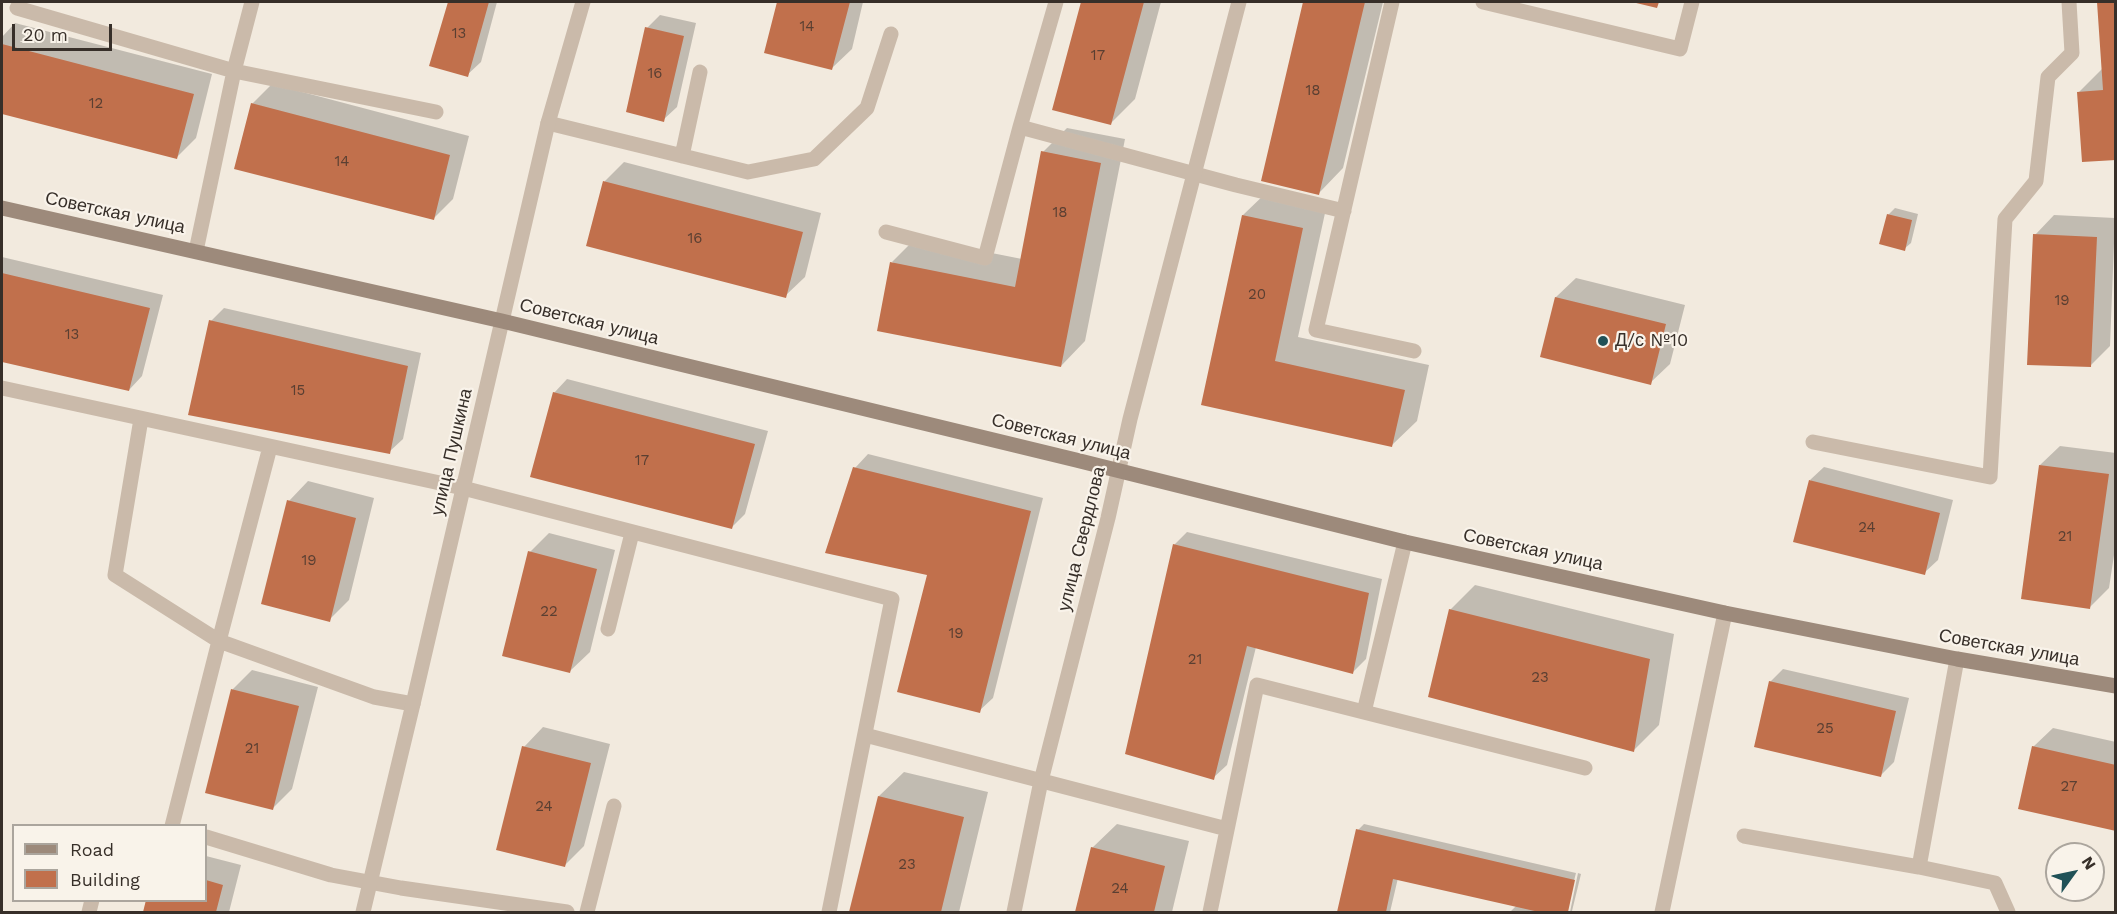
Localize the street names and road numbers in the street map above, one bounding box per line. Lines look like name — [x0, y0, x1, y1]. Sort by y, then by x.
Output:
street label: Советская улица — [43, 188, 187, 238]
street label: Советская улица — [517, 294, 661, 350]
street label: улица Пушкина — [427, 386, 477, 518]
street label: Советская улица — [989, 409, 1133, 465]
street label: улица Свердлова — [1054, 464, 1110, 614]
street label: Советская улица — [1461, 525, 1605, 575]
street label: Советская улица — [1937, 625, 2081, 671]

